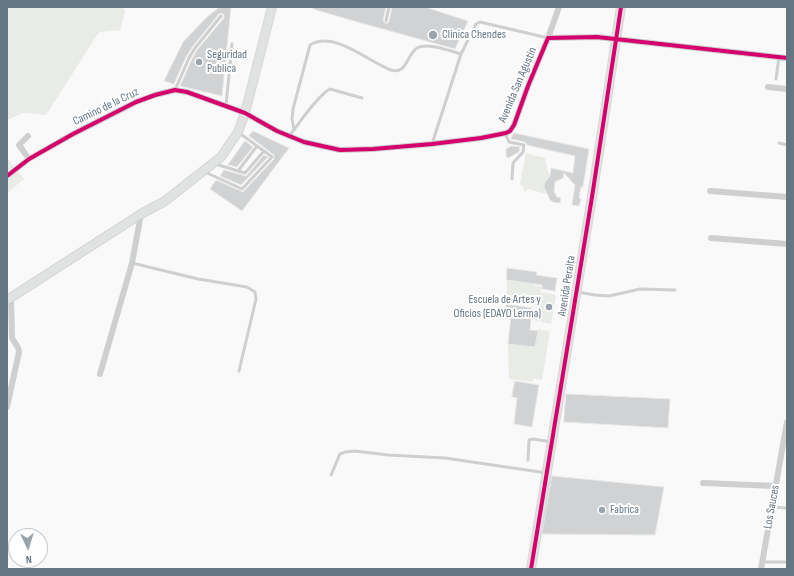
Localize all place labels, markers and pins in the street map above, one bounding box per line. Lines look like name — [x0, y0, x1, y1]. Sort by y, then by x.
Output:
place label: Clinica Chendes — [442, 28, 506, 42]
marker: Clinica Chendes — [427, 29, 439, 41]
place label: Seguridad Publica — [207, 48, 247, 76]
marker: Seguridad Publica — [194, 57, 204, 67]
place label: Escuela de Artes y Oficios (EDAYO Lerma) — [454, 293, 541, 321]
marker: Escuela de Artes y Oficios (EDAYO Lerma) — [544, 302, 554, 312]
place label: Fabrica — [610, 503, 639, 517]
marker: Fabrica — [597, 505, 607, 515]

